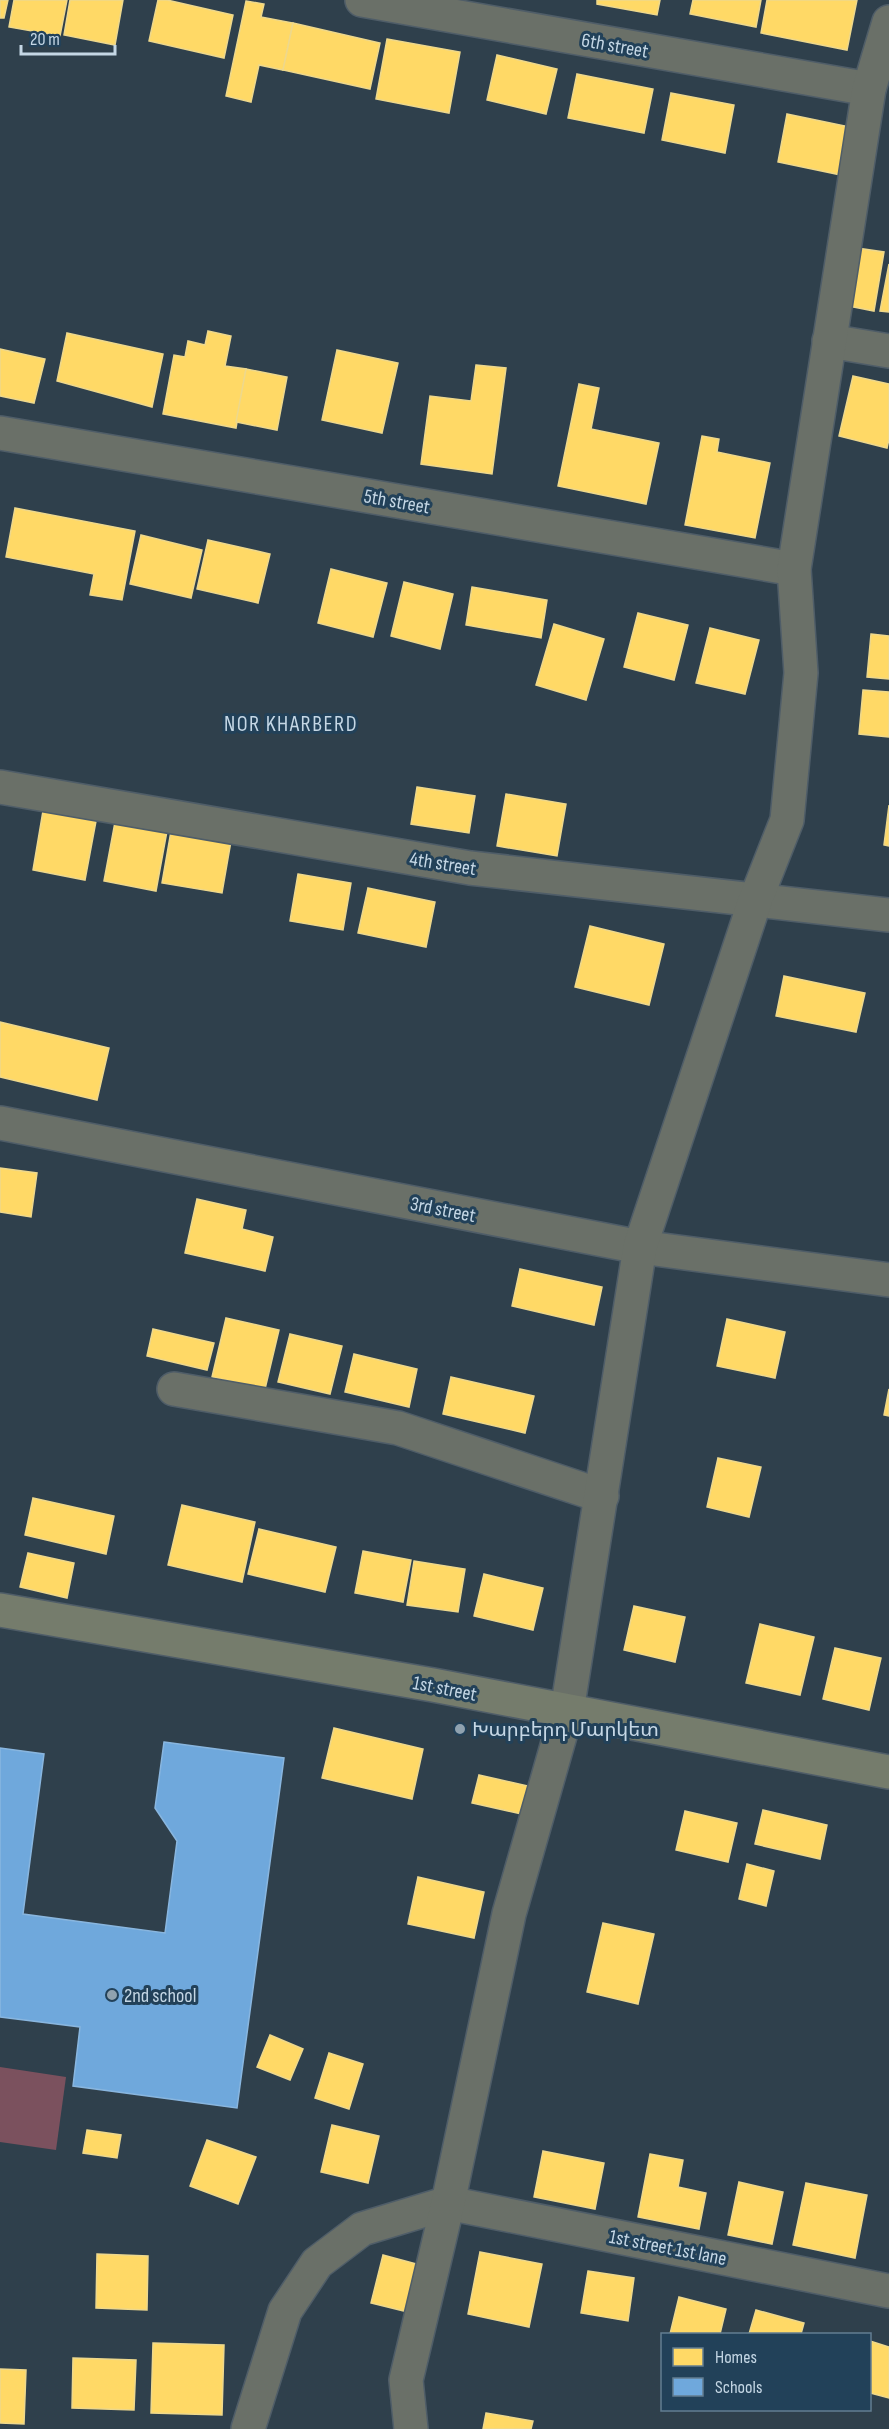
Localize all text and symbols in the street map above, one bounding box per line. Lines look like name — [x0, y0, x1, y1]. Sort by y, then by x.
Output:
scale bar — [21, 18, 116, 56]
street label: 6th street — [580, 28, 650, 64]
text: 20 m — [30, 29, 60, 50]
street label: 5th street — [362, 484, 432, 520]
district label: NOR KHARBERD — [224, 711, 358, 738]
street label: 4th street — [408, 847, 478, 881]
street label: 3rd street — [408, 1192, 478, 1228]
street label: 1st street — [411, 1671, 479, 1707]
place label: Խարբերդ Մարկետ — [472, 1718, 659, 1742]
marker: Խարբերդ Մարկետ — [453, 1722, 467, 1736]
place label: 2nd school — [124, 1984, 196, 2008]
marker: 2nd school — [105, 1988, 119, 2002]
street label: 1st street 1st lane — [607, 2225, 728, 2271]
legend — [661, 2333, 871, 2411]
text: Homes — [715, 2347, 757, 2368]
text: Schools — [715, 2377, 762, 2398]

